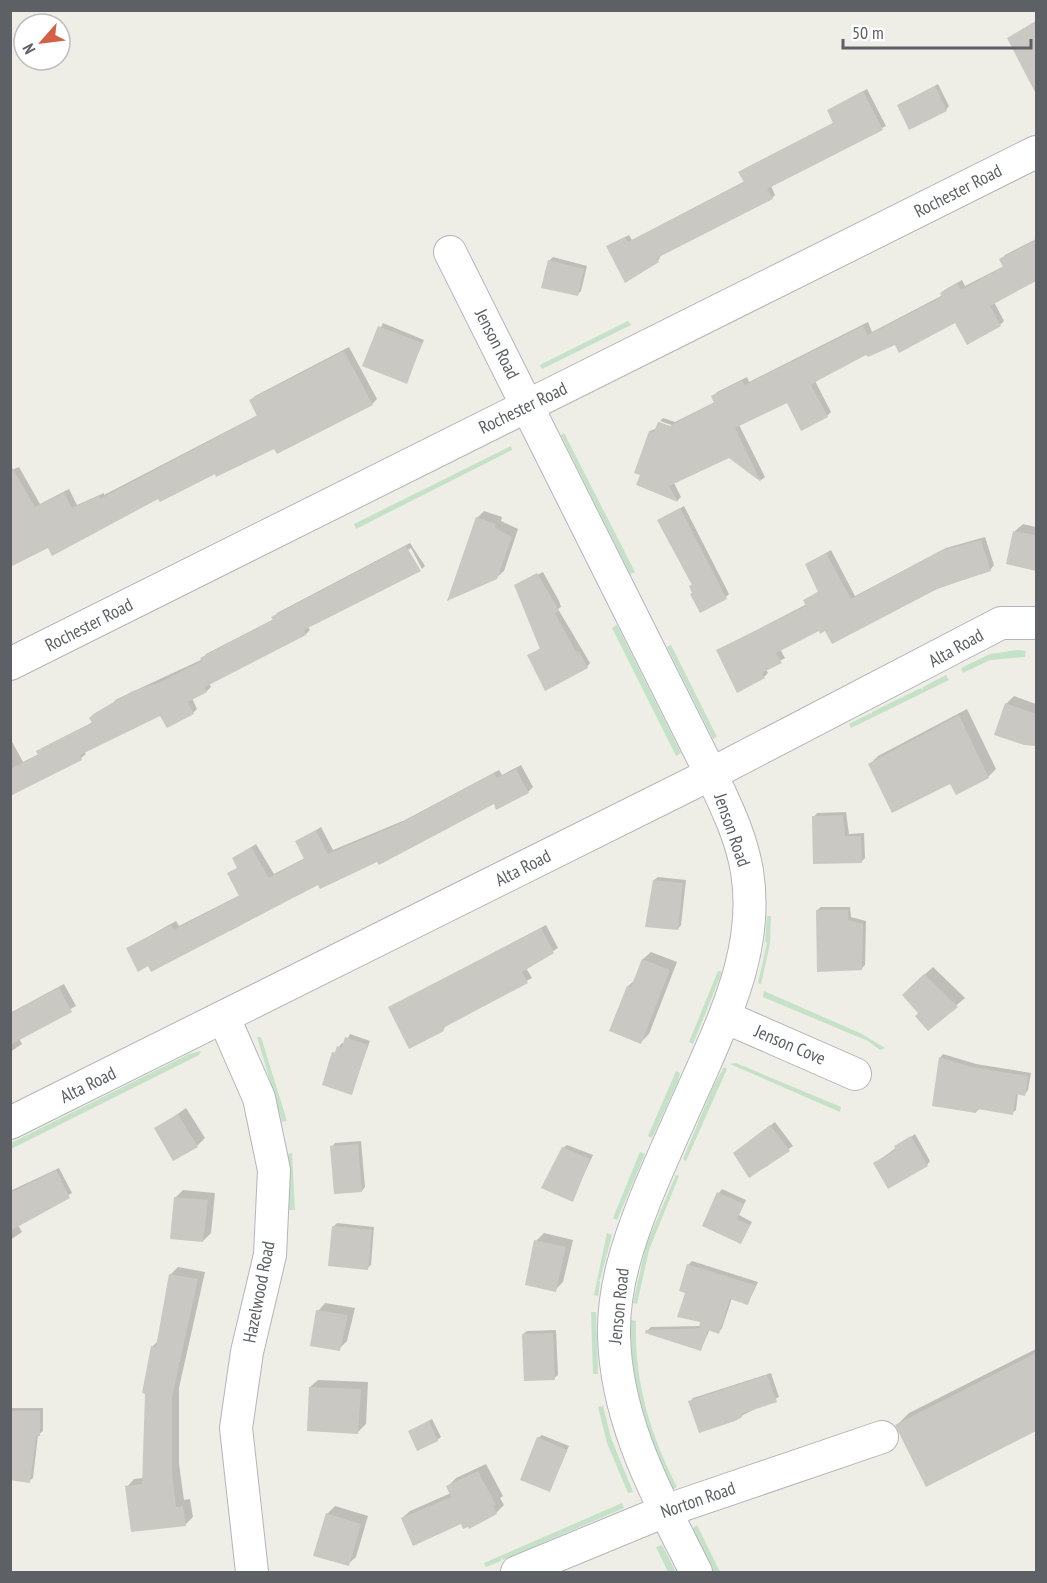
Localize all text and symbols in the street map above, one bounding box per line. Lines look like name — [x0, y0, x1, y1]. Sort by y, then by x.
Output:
north arrow — [12, 12, 72, 72]
scale bar — [843, 12, 1030, 50]
text: 50 m — [852, 21, 884, 44]
text: N — [18, 41, 40, 58]
street label: Rochester Road — [910, 159, 1005, 222]
street label: Jenson Road — [470, 304, 525, 383]
street label: Rochester Road — [475, 376, 571, 439]
street label: Rochester Road — [41, 593, 136, 656]
street label: Alta Road — [924, 623, 987, 672]
street label: Jenson Road — [709, 789, 756, 869]
street label: Alta Road — [491, 844, 554, 891]
street label: Jenson Cove — [750, 1019, 829, 1070]
street label: Alta Road — [56, 1061, 120, 1108]
street label: Hazelwood Road — [237, 1239, 280, 1345]
street label: Jenson Road — [603, 1267, 634, 1346]
street label: Norton Road — [657, 1476, 738, 1523]

